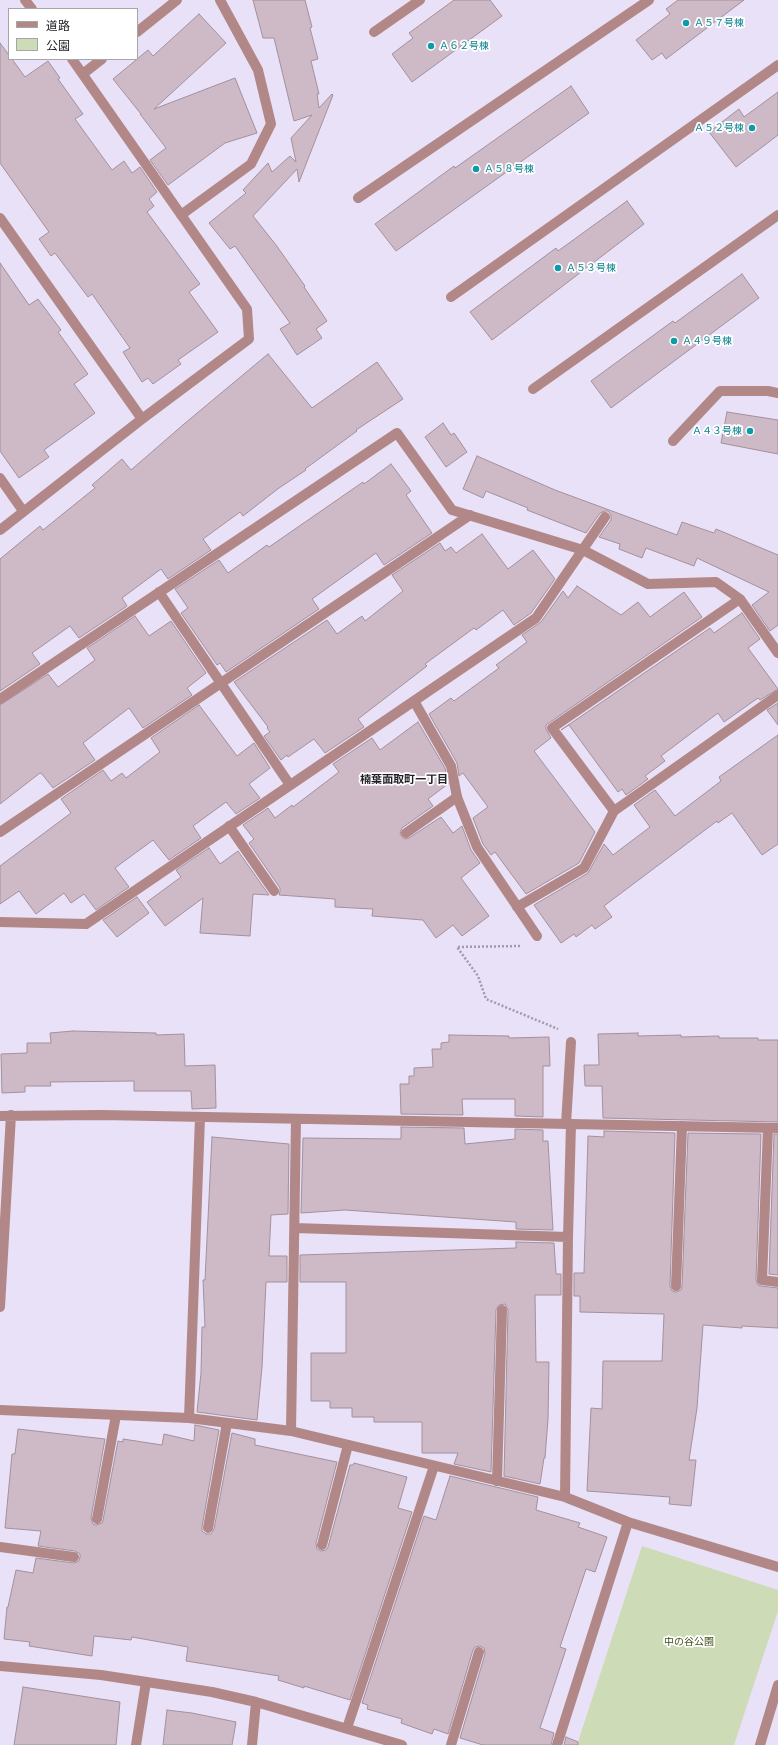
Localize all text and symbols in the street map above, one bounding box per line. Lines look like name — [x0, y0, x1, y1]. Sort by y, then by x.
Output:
legend — [8, 8, 138, 60]
place label: Ａ５７号棟 — [694, 17, 744, 29]
text: 道路 — [46, 18, 70, 32]
marker: Ａ５７号棟 — [681, 18, 691, 28]
text: 公園 — [46, 38, 70, 52]
place label: Ａ６２号棟 — [439, 40, 489, 52]
marker: Ａ６２号棟 — [426, 41, 436, 51]
place label: Ａ５２号棟 — [694, 122, 744, 134]
marker: Ａ５２号棟 — [747, 123, 757, 133]
place label: Ａ５８号棟 — [484, 163, 534, 175]
marker: Ａ５８号棟 — [471, 164, 481, 174]
place label: Ａ５３号棟 — [566, 262, 616, 274]
marker: Ａ５３号棟 — [553, 263, 563, 273]
place label: Ａ４９号棟 — [682, 335, 732, 347]
marker: Ａ４９号棟 — [669, 336, 679, 346]
place label: Ａ４３号棟 — [692, 425, 742, 437]
marker: Ａ４３号棟 — [745, 426, 755, 436]
district label: 楠葉面取町一丁目 — [360, 772, 448, 786]
park label: 中の谷公園 — [664, 1636, 714, 1648]

